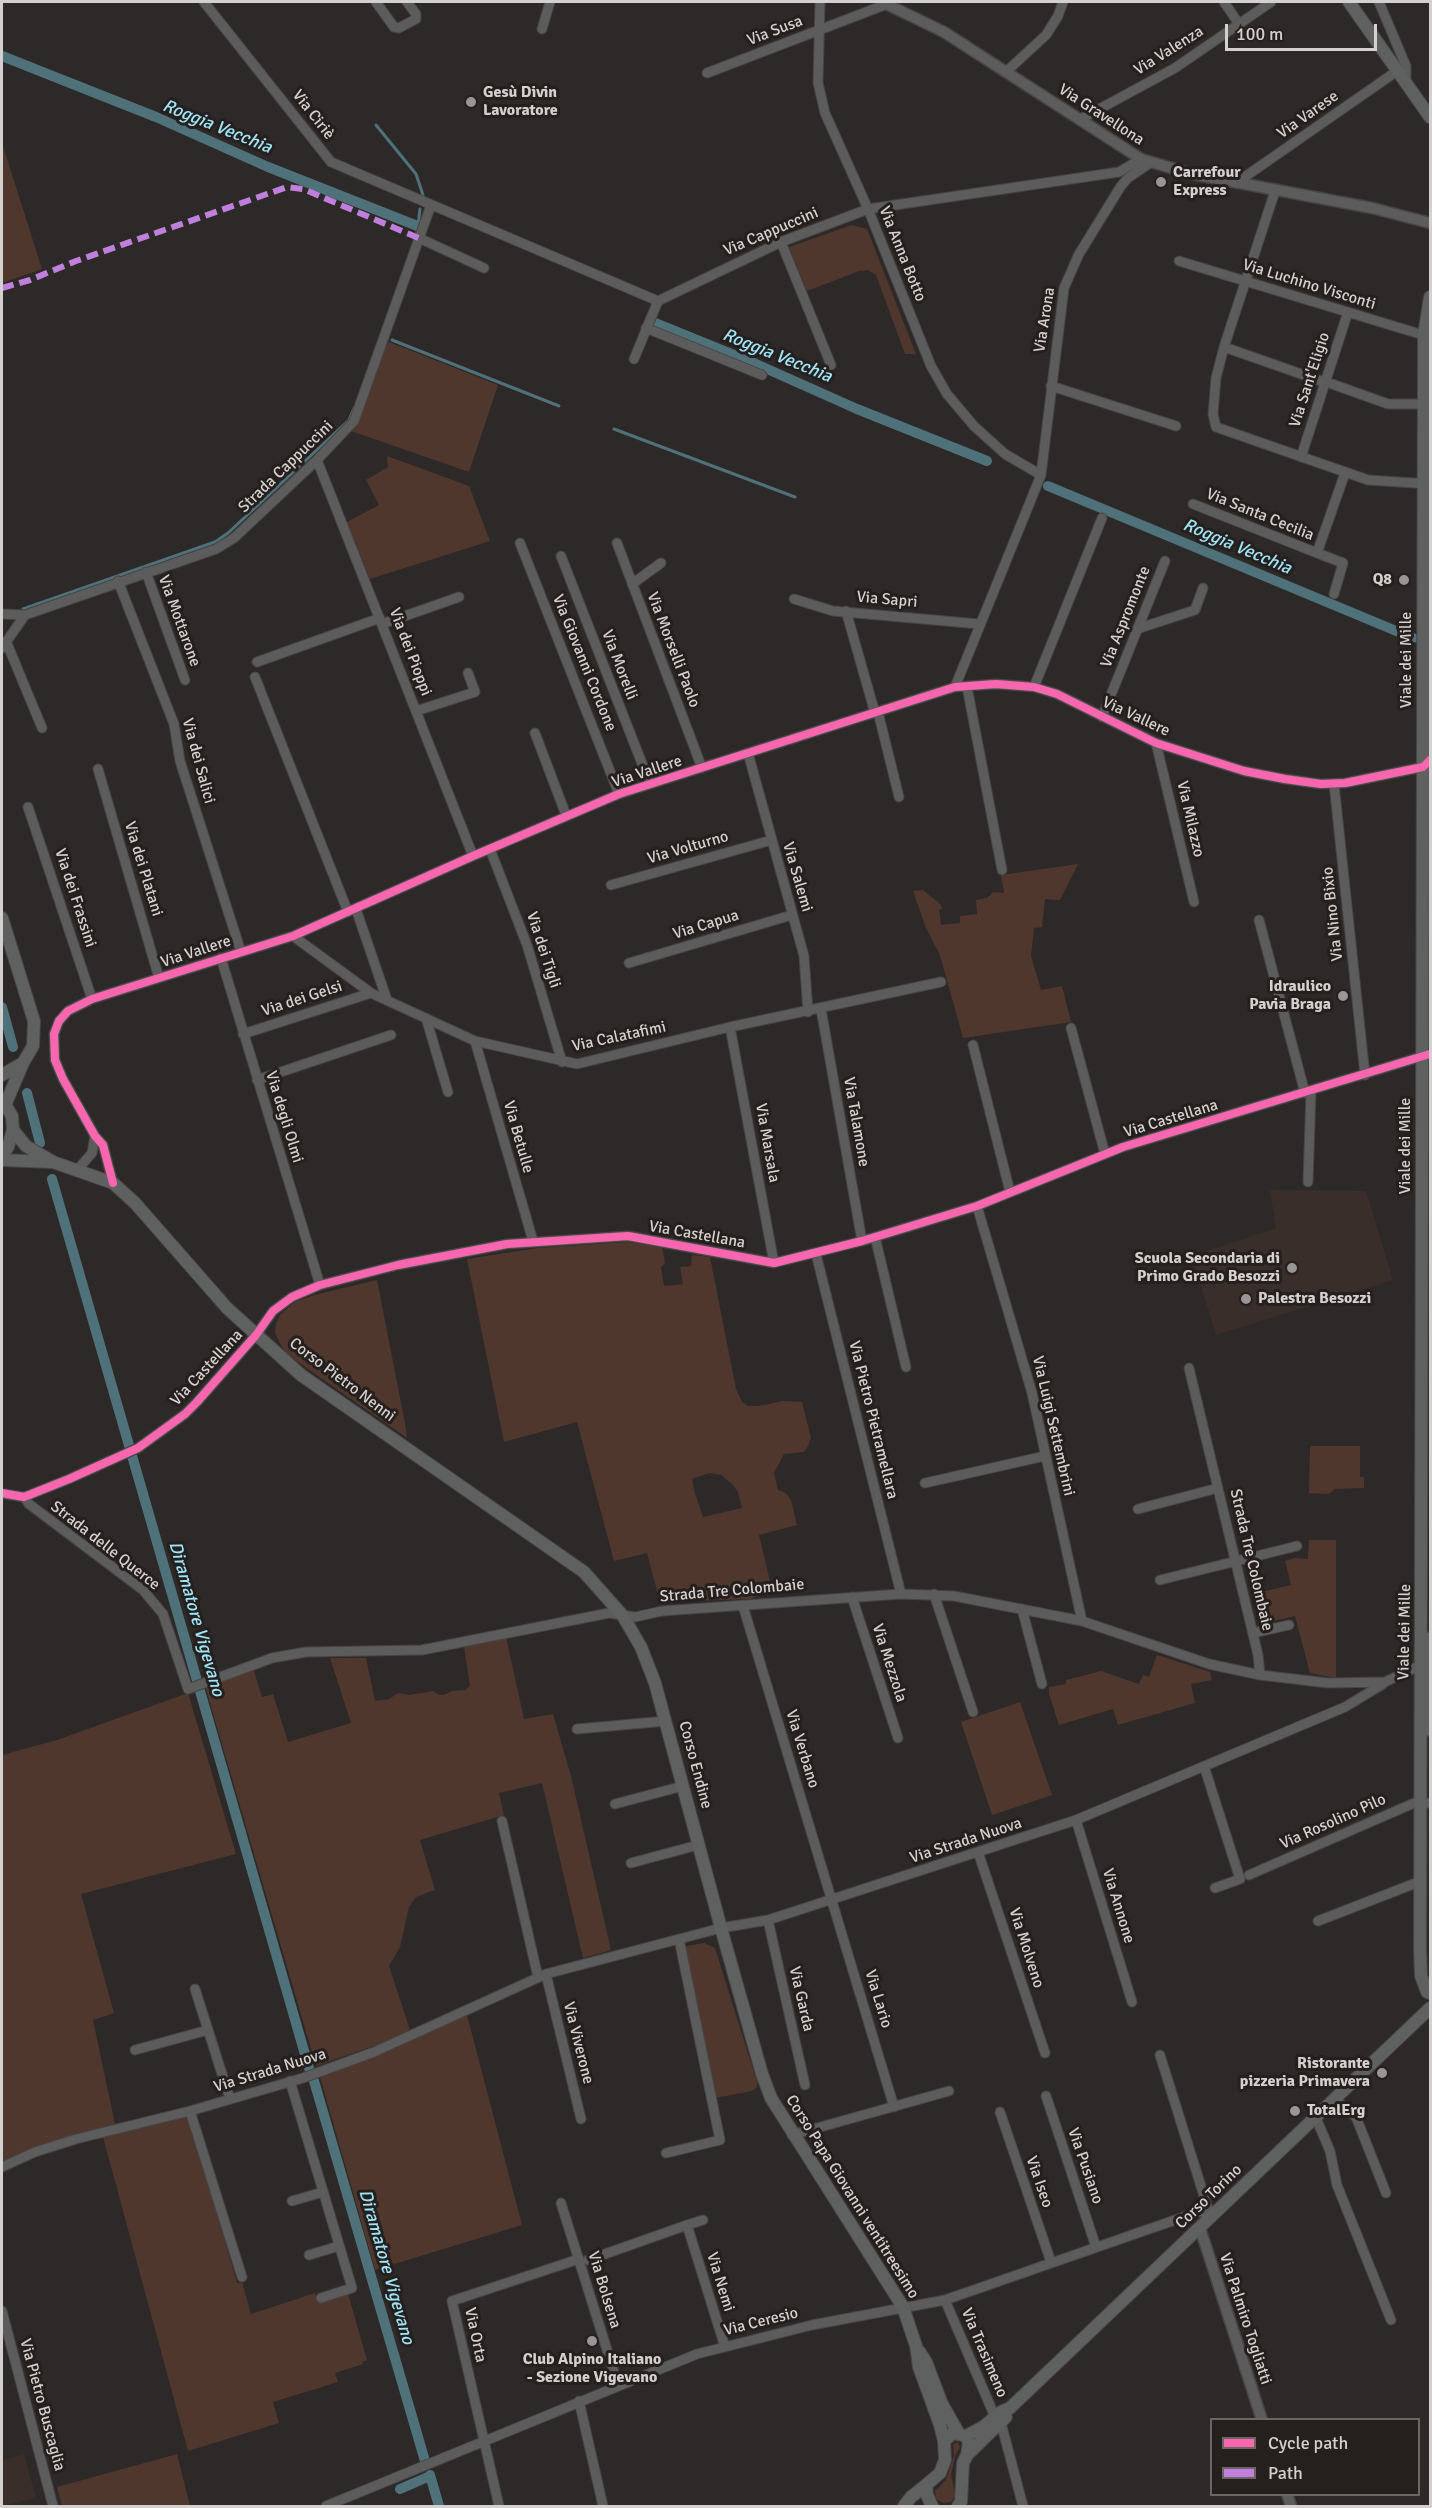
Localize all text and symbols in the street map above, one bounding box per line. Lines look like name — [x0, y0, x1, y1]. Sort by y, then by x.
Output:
street label: Via Susa — [745, 12, 805, 50]
scale bar — [1228, 12, 1380, 50]
street label: Via Valenza — [1131, 22, 1207, 80]
text: 100 m — [1236, 23, 1283, 45]
street label: Via Gravellona — [1055, 80, 1147, 150]
place label: Gesù Divin Lavoratore — [483, 83, 558, 121]
street label: Via Ciriè — [288, 86, 338, 144]
street label: Via Varese — [1274, 87, 1342, 143]
water label: Roggia Vecchia — [159, 95, 275, 159]
marker: Gesù Divin Lavoratore — [464, 95, 478, 109]
place label: Carrefour Express — [1173, 163, 1241, 201]
marker: Carrefour Express — [1154, 175, 1168, 189]
street label: Via Cappuccini — [721, 203, 821, 261]
street label: Via Anna Botto — [874, 203, 930, 305]
street label: Via Luchino Visconti — [1240, 256, 1378, 314]
street label: Via Arona — [1030, 286, 1060, 354]
water label: Roggia Vecchia — [719, 324, 835, 388]
street label: Via Sant'Eligio — [1286, 330, 1334, 430]
street label: Strada Cappuccini — [235, 417, 337, 517]
street label: Via Santa Cecilia — [1203, 485, 1317, 545]
water label: Roggia Vecchia — [1179, 514, 1295, 580]
street label: Via Aspromonte — [1097, 564, 1155, 670]
place label: Q8 — [1373, 570, 1392, 590]
street label: Via Mottarone — [154, 573, 204, 669]
marker: Q8 — [1397, 573, 1411, 587]
street label: Via Sapri — [856, 588, 918, 612]
street label: Via Morselli Paolo — [642, 589, 704, 711]
street label: Via Giovanni Cordone — [548, 592, 620, 734]
street label: Via dei Pioppi — [384, 605, 436, 699]
street label: Viale dei Mille — [1397, 612, 1417, 708]
street label: Via Morelli — [597, 627, 641, 703]
street label: Via Vallere — [1099, 693, 1173, 741]
street label: Via dei Salici — [177, 716, 219, 806]
street label: Via Vallere — [610, 752, 684, 792]
street label: Via Milazzo — [1172, 779, 1208, 859]
street label: Via dei Platani — [119, 819, 167, 919]
street label: Via Volturno — [645, 827, 731, 869]
street label: Via Salemi — [778, 840, 816, 914]
street label: Via dei Frassini — [50, 846, 100, 950]
street label: Via Nino Bixio — [1318, 866, 1348, 962]
street label: Via Capua — [671, 906, 741, 944]
street label: Via dei Tigli — [522, 909, 564, 991]
street label: Via Vallere — [159, 932, 233, 972]
street label: Via dei Gelsi — [259, 977, 345, 1021]
place label: Idraulico Pavia Braga — [1249, 977, 1331, 1015]
marker: Idraulico Pavia Braga — [1336, 989, 1350, 1003]
street label: Via Calatafimi — [570, 1018, 668, 1056]
street label: Via degli Olmi — [261, 1069, 307, 1165]
street label: Via Talamone — [839, 1076, 873, 1168]
street label: Via Castellana — [1122, 1096, 1220, 1142]
street label: Viale dei Mille — [1396, 1098, 1416, 1194]
street label: Via Betulle — [499, 1099, 537, 1175]
street label: Via Marsala — [751, 1102, 783, 1184]
street label: Via Castellana — [647, 1217, 747, 1253]
place label: Scuola Secondaria di Primo Grado Besozzi — [1135, 1249, 1280, 1287]
marker: Scuola Secondaria di Primo Grado Besozzi — [1285, 1261, 1299, 1275]
place label: Palestra Besozzi — [1258, 1289, 1371, 1309]
marker: Palestra Besozzi — [1239, 1292, 1253, 1306]
street label: Via Castellana — [167, 1326, 247, 1410]
street label: Corso Pietro Nenni — [285, 1334, 399, 1426]
street label: Via Pietro Pietramellara — [844, 1339, 902, 1501]
street label: Via Luigi Settembrini — [1028, 1354, 1078, 1498]
street label: Strada Tre Colombaie — [1225, 1487, 1277, 1633]
street label: Strada delle Querce — [46, 1497, 164, 1595]
water label: Diramatore Vigevano — [164, 1539, 228, 1699]
street label: Strada Tre Colombaie — [659, 1575, 805, 1607]
street label: Viale dei Mille — [1395, 1584, 1415, 1680]
street label: Via Mezzola — [867, 1621, 911, 1705]
street label: Via Verbano — [781, 1707, 823, 1791]
street label: Corso Endine — [674, 1719, 716, 1811]
street label: Via Rosolino Pilo — [1277, 1790, 1389, 1854]
street label: Via Strada Nuova — [908, 1814, 1024, 1868]
street label: Via Annone — [1097, 1866, 1139, 1946]
street label: Via Molveno — [1004, 1906, 1048, 1990]
street label: Via Garda — [784, 1965, 818, 2033]
street label: Via Lario — [860, 1967, 896, 2031]
street label: Via Viverone — [558, 2000, 598, 2086]
street label: Via Strada Nuova — [211, 2045, 329, 2097]
place label: Ristorante pizzeria Primavera — [1240, 2054, 1370, 2092]
marker: Ristorante pizzeria Primavera — [1375, 2066, 1389, 2080]
street label: Corso Papa Giovanni ventitreesimo — [781, 2092, 923, 2302]
place label: TotalErg — [1307, 2101, 1365, 2121]
marker: TotalErg — [1288, 2104, 1302, 2118]
street label: Via Pusiano — [1063, 2125, 1107, 2207]
street label: Via Iseo — [1021, 2154, 1057, 2210]
street label: Corso Torino — [1172, 2161, 1246, 2233]
water label: Diramatore Vigevano — [354, 2187, 418, 2347]
street label: Via Bolsena — [583, 2249, 625, 2331]
street label: Via Nemi — [702, 2250, 738, 2314]
street label: Via Palmiro Togliatti — [1215, 2251, 1275, 2387]
street label: Via Ceresio — [722, 2303, 800, 2341]
street label: Via Trasimeno — [957, 2305, 1011, 2401]
street label: Via Orta — [460, 2306, 490, 2364]
marker: Club Alpino Italiano - Sezione Vigevano — [585, 2334, 599, 2348]
street label: Via Pietro Buscaglia — [15, 2337, 69, 2473]
place label: Club Alpino Italiano - Sezione Vigevano — [523, 2350, 661, 2388]
legend — [1210, 2418, 1420, 2496]
text: Cycle path — [1268, 2432, 1348, 2454]
text: Path — [1268, 2462, 1303, 2484]

